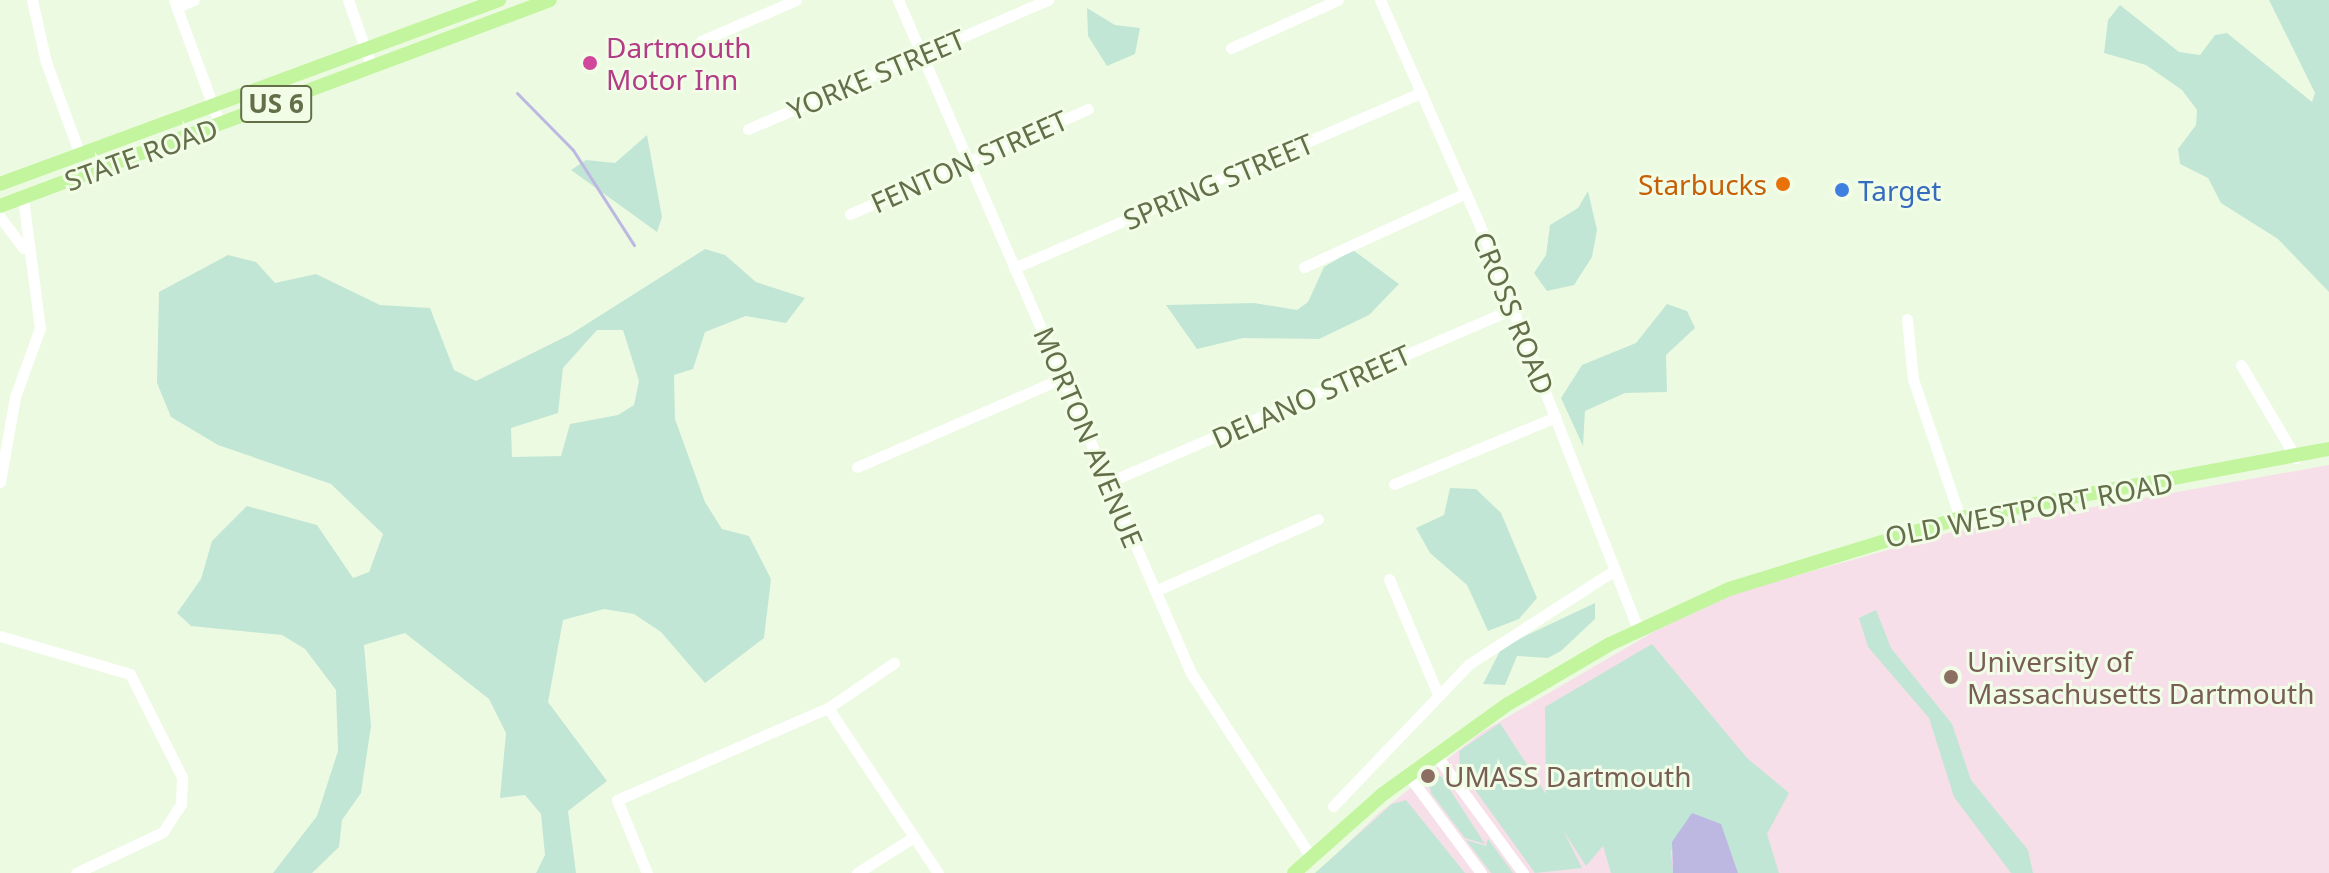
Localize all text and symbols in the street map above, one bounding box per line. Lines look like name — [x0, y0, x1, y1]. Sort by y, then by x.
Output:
street label: YORKE STREET — [782, 21, 970, 127]
place label: Dartmouth Motor Inn — [606, 30, 752, 96]
marker: Dartmouth Motor Inn — [581, 54, 599, 72]
road number: US 6 — [240, 82, 312, 126]
street label: FENTON STREET — [865, 103, 1073, 219]
street label: STATE ROAD — [60, 111, 222, 197]
street label: SPRING STREET — [1118, 126, 1318, 236]
place label: Starbucks — [1638, 167, 1767, 201]
place label: Target — [1858, 173, 1941, 207]
marker: Starbucks — [1774, 175, 1792, 193]
marker: Target — [1833, 181, 1851, 199]
street label: CROSS ROAD — [1466, 227, 1562, 399]
street label: MORTON AVENUE — [1027, 322, 1151, 552]
street label: DELANO STREET — [1206, 337, 1416, 455]
street label: OLD WESTPORT ROAD — [1882, 465, 2176, 553]
place label: University of Massachusetts Dartmouth — [1967, 644, 2314, 710]
marker: University of Massachusetts Dartmouth — [1942, 668, 1960, 686]
place label: UMASS Dartmouth — [1444, 759, 1691, 793]
marker: UMASS Dartmouth — [1419, 767, 1437, 785]

